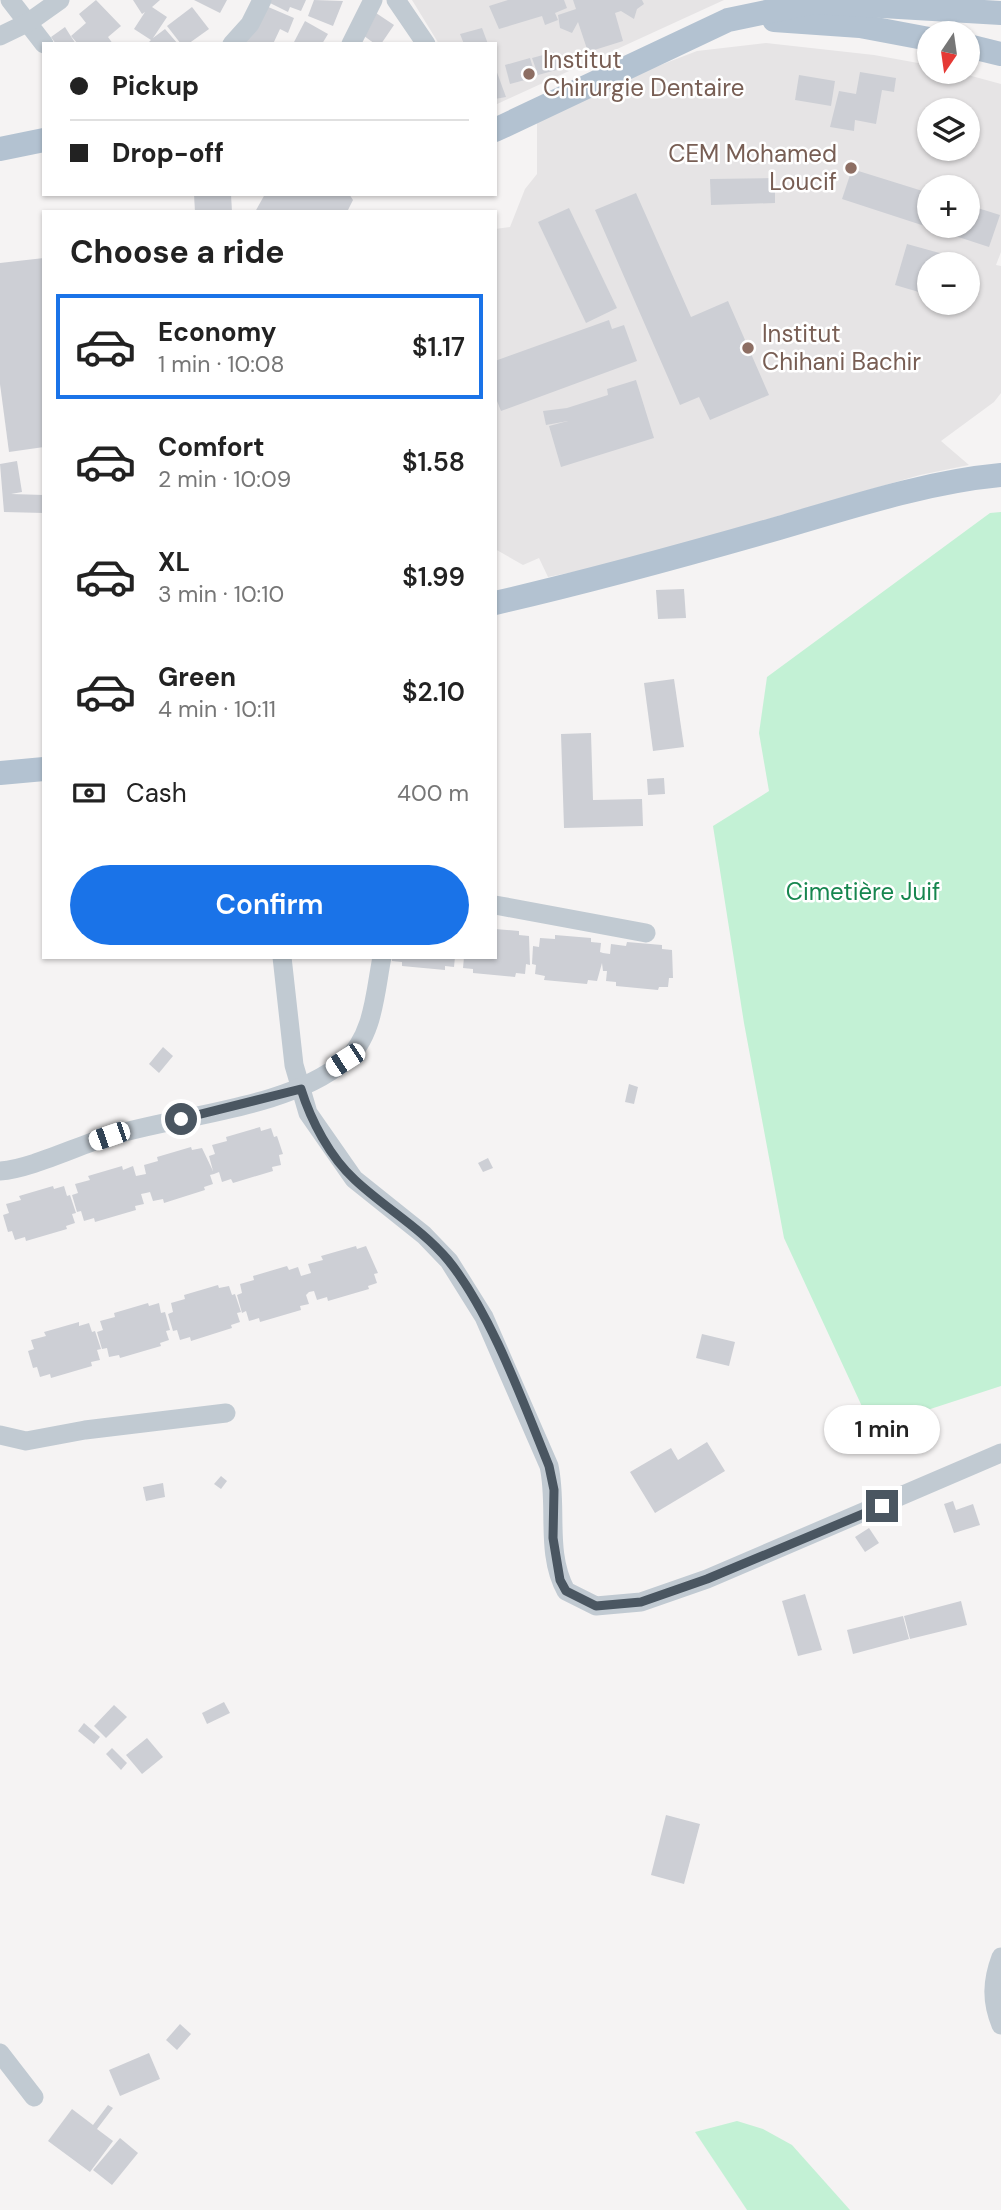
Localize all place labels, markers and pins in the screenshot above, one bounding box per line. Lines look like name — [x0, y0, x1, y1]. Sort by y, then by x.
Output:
place label: Institut Chirurgie Dentaire — [543, 44, 744, 103]
marker: Institut Chirurgie Dentaire — [521, 66, 537, 82]
place label: CEM Mohamed Loucif — [668, 138, 837, 197]
marker: CEM Mohamed Loucif — [843, 160, 859, 176]
place label: Institut Chihani Bachir — [762, 318, 921, 377]
marker: Institut Chihani Bachir — [740, 340, 756, 356]

